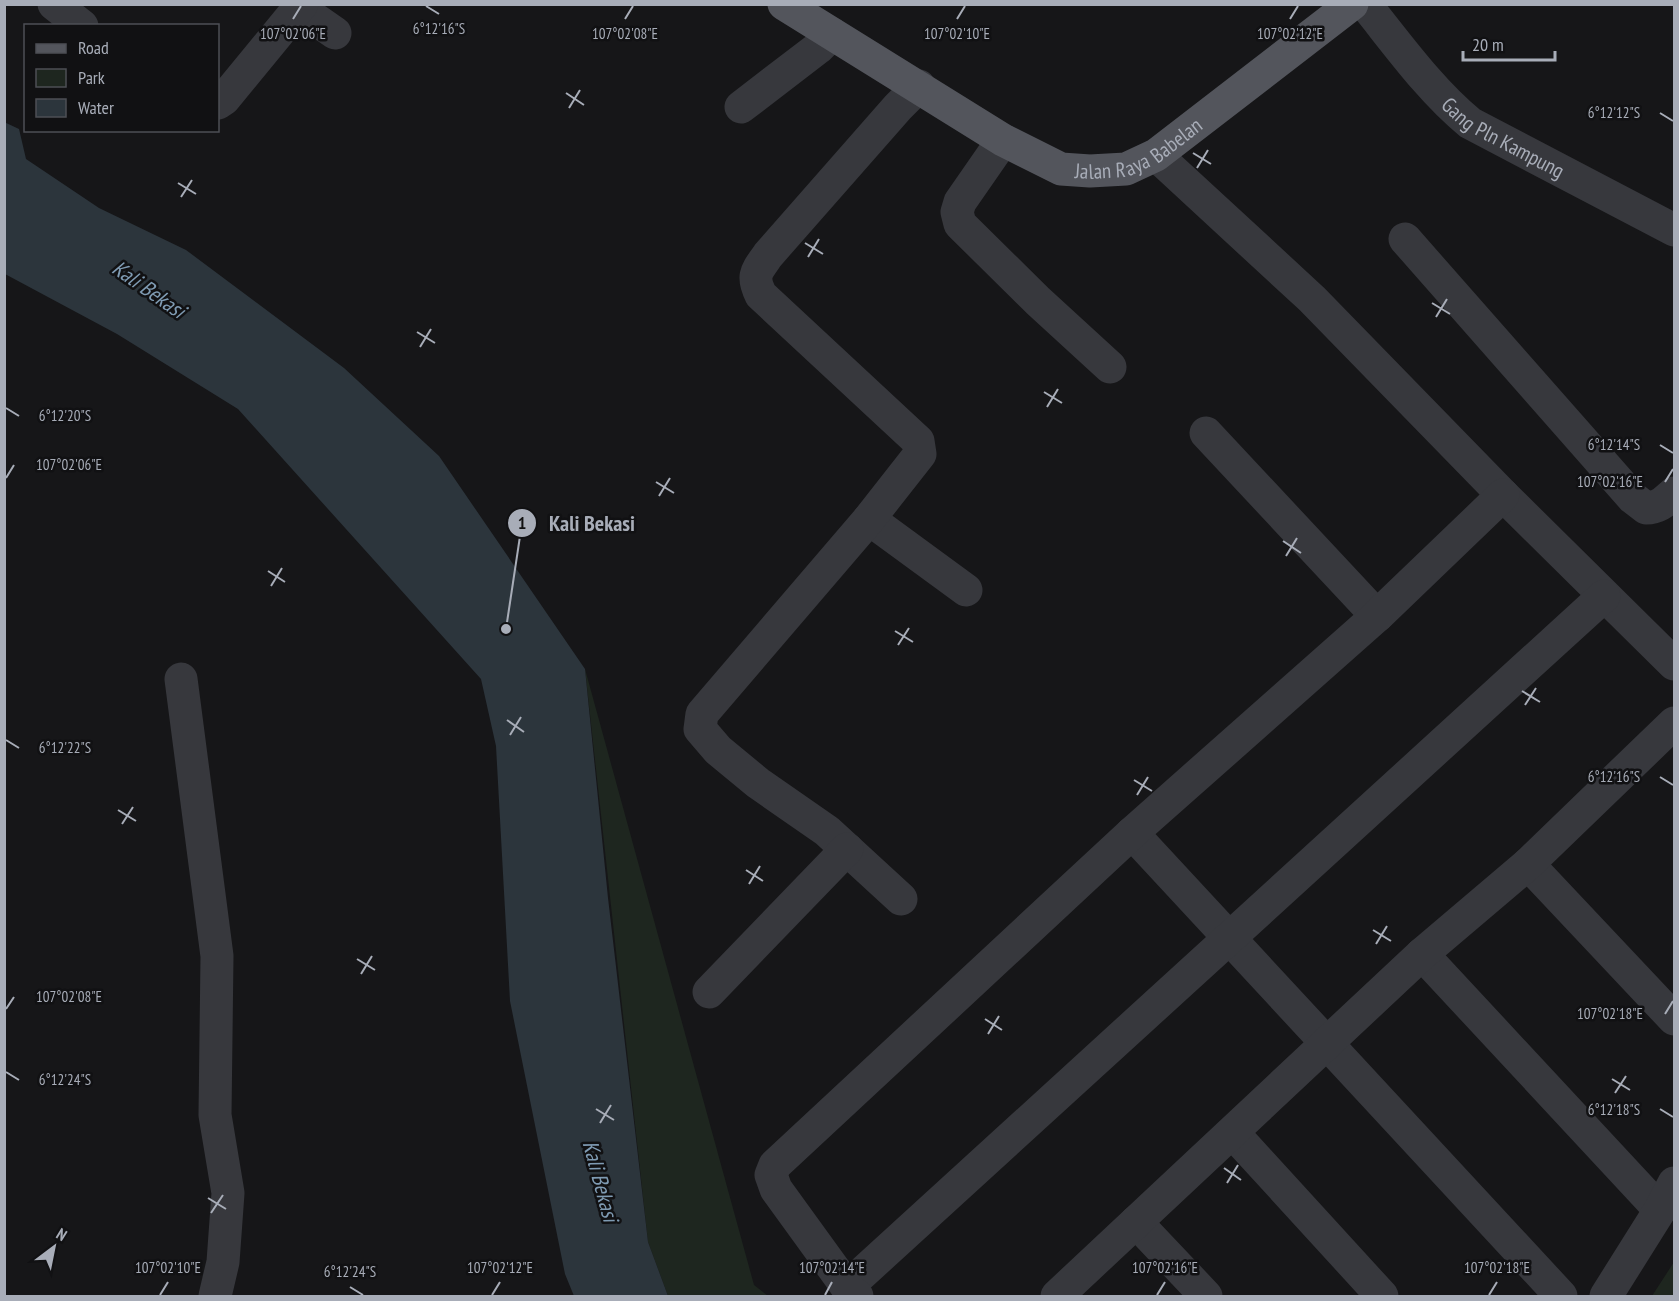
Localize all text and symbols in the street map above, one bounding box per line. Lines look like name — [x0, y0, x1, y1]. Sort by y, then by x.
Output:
text: 6°12'16"S — [413, 19, 465, 38]
legend — [24, 24, 219, 132]
text: 107°02'06"E — [260, 24, 326, 43]
text: 107°02'08"E — [592, 24, 658, 43]
text: 107°02'10"E — [924, 24, 990, 43]
text: 107°02'12"E — [1257, 24, 1323, 43]
scale bar — [1463, 24, 1554, 62]
text: 20 m — [1472, 33, 1504, 56]
text: Road — [78, 36, 109, 59]
text: Park — [78, 66, 105, 89]
street label: Gang Pln Kampung — [1436, 91, 1569, 184]
text: Water — [78, 96, 114, 119]
text: 6°12'12"S — [1588, 103, 1640, 122]
street label: Jalan Raya Babelan — [1073, 111, 1207, 185]
water label: Kali Bekasi — [107, 254, 194, 326]
text: 6°12'20"S — [39, 406, 91, 425]
text: 6°12'14"S — [1588, 435, 1640, 454]
text: 107°02'06"E — [36, 455, 102, 474]
text: 107°02'16"E — [1577, 472, 1643, 491]
callout: Kali Bekasi — [507, 503, 647, 543]
text: Kali Bekasi — [549, 509, 635, 537]
text: 1 — [518, 511, 526, 534]
text: 6°12'22"S — [39, 738, 91, 757]
text: 6°12'16"S — [1588, 767, 1640, 786]
text: 107°02'08"E — [36, 987, 102, 1006]
text: 107°02'18"E — [1577, 1004, 1643, 1023]
text: 6°12'24"S — [39, 1070, 91, 1089]
text: 6°12'18"S — [1588, 1100, 1640, 1119]
water label: Kali Bekasi — [577, 1137, 626, 1228]
north arrow — [24, 1217, 84, 1277]
text: N — [53, 1224, 71, 1245]
text: 107°02'10"E — [135, 1258, 201, 1277]
text: 107°02'12"E — [467, 1258, 533, 1277]
text: 107°02'14"E — [799, 1258, 865, 1277]
text: 107°02'16"E — [1132, 1258, 1198, 1277]
text: 107°02'18"E — [1464, 1258, 1530, 1277]
text: 6°12'24"S — [324, 1262, 376, 1281]

